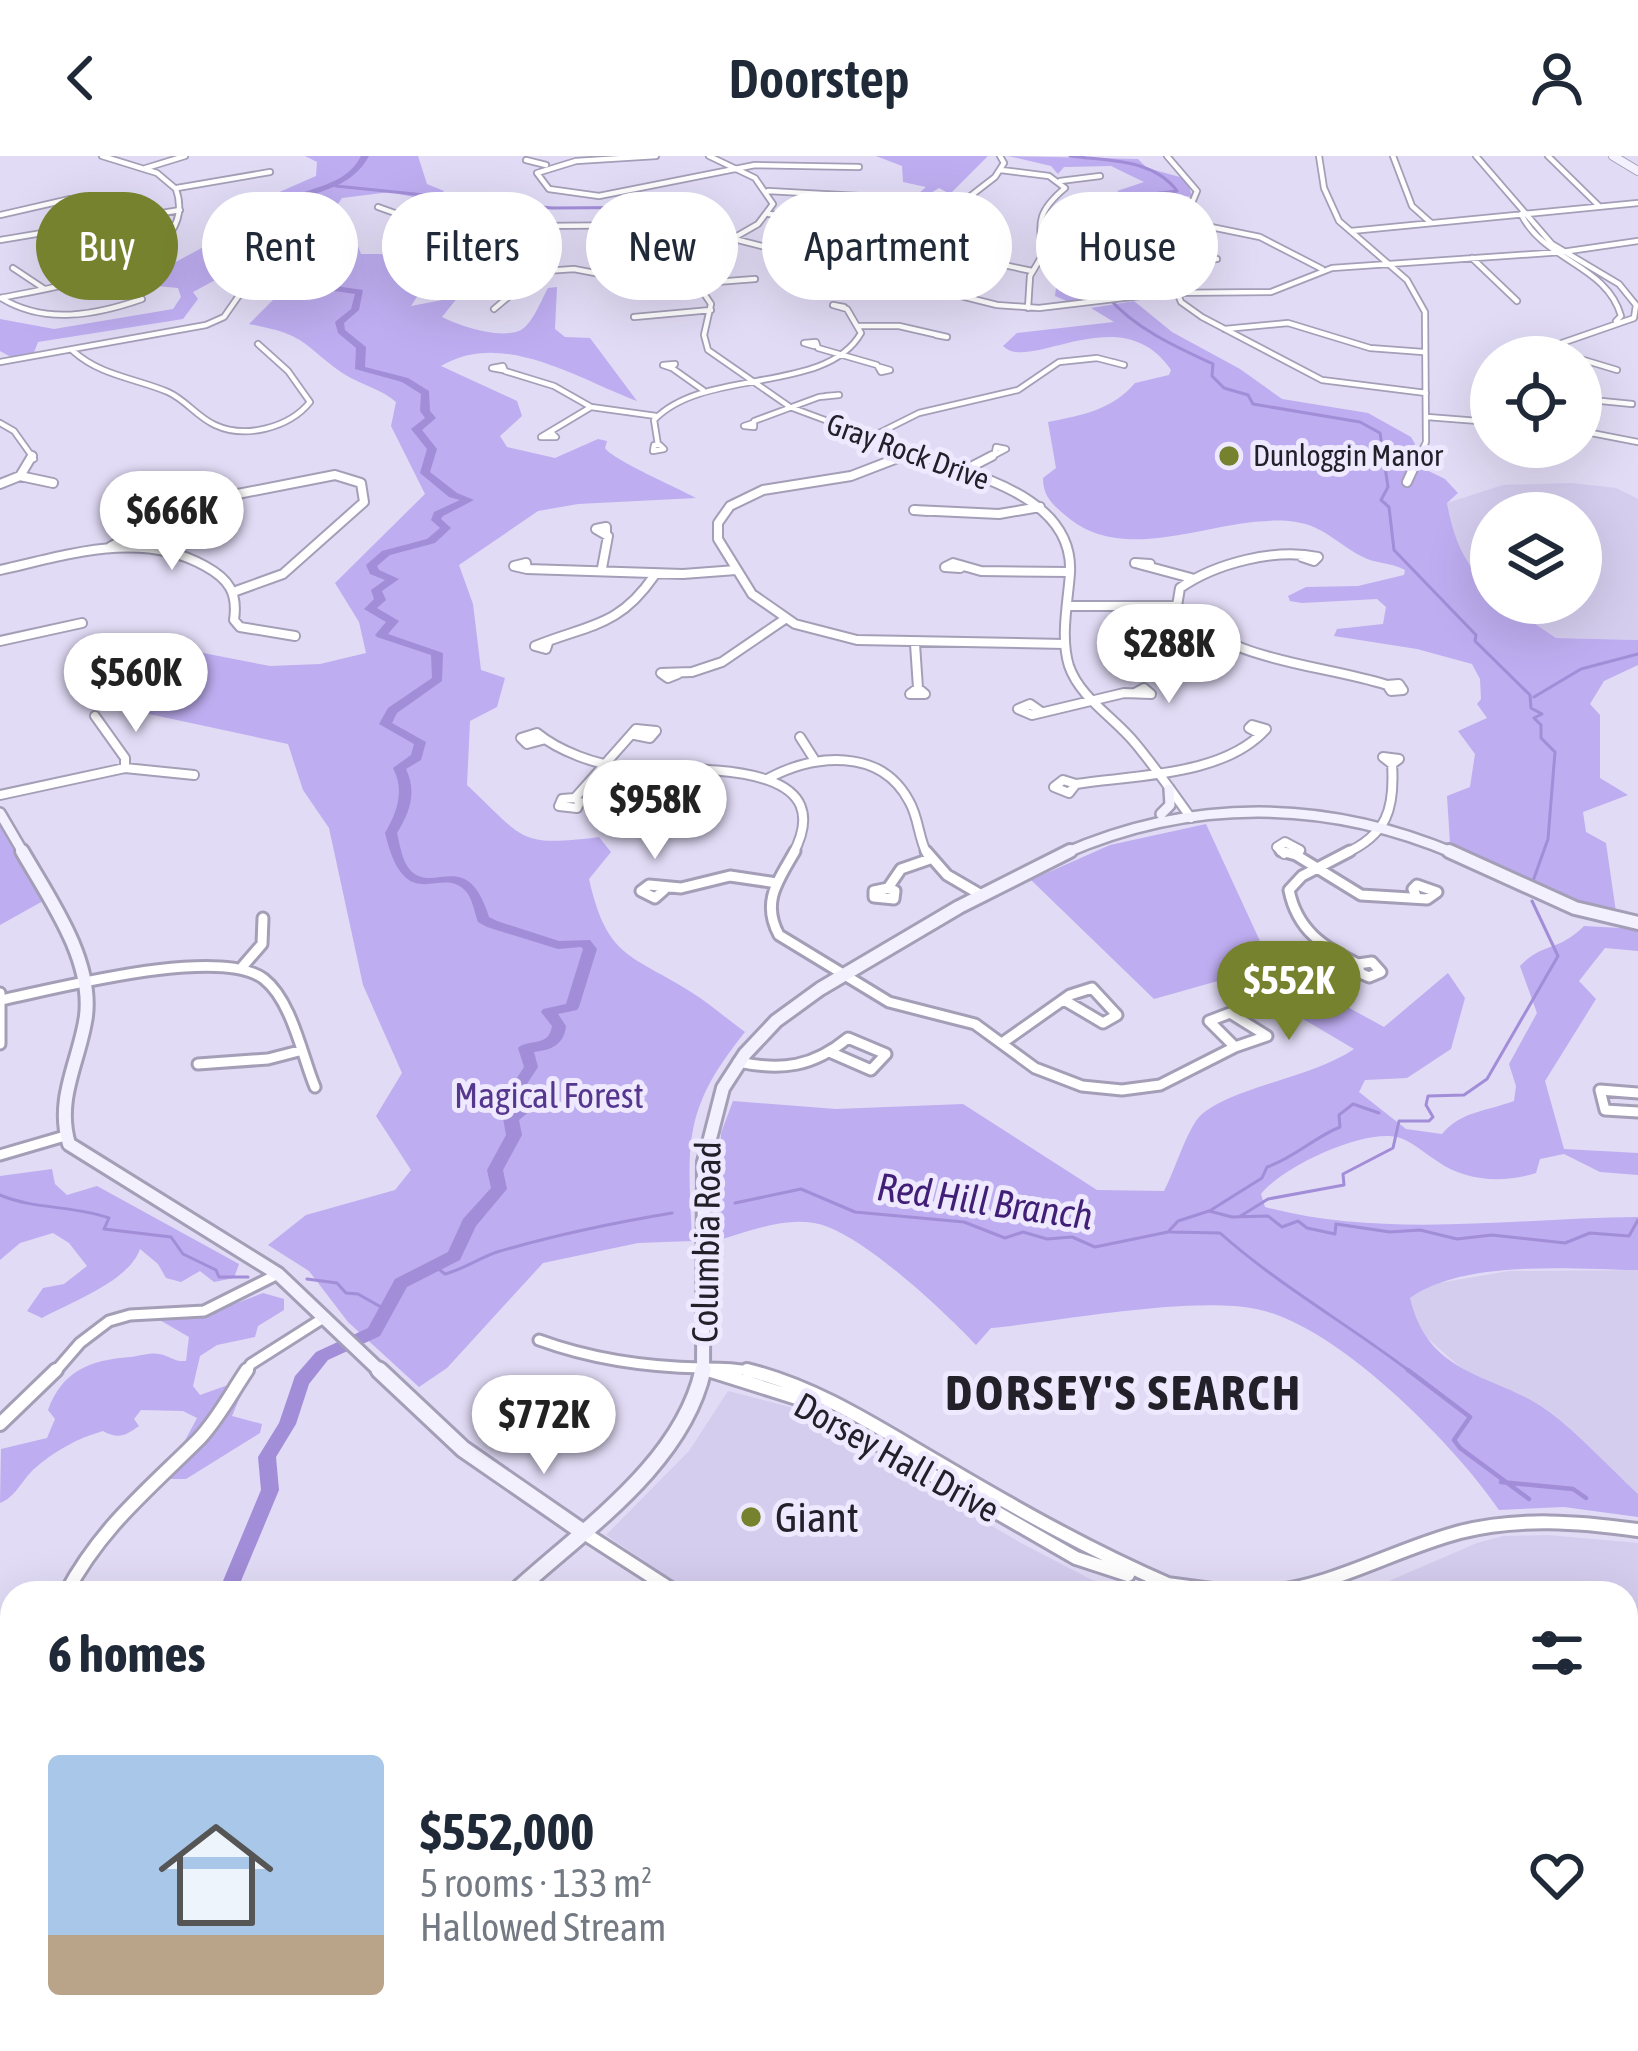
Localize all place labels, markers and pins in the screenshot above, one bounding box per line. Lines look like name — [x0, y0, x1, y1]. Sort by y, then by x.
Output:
place label: Dunloggin Manor — [1253, 438, 1444, 472]
marker: Dunloggin Manor — [1216, 443, 1242, 469]
pin: $666K — [88, 471, 256, 573]
pin: $288K — [1085, 604, 1253, 706]
pin: $560K — [52, 633, 220, 735]
pin: $958K — [571, 760, 739, 862]
pin: $552K — [1205, 941, 1373, 1043]
pin: $772K — [460, 1375, 628, 1477]
place label: Giant — [775, 1493, 859, 1541]
marker: Giant — [738, 1504, 764, 1530]

